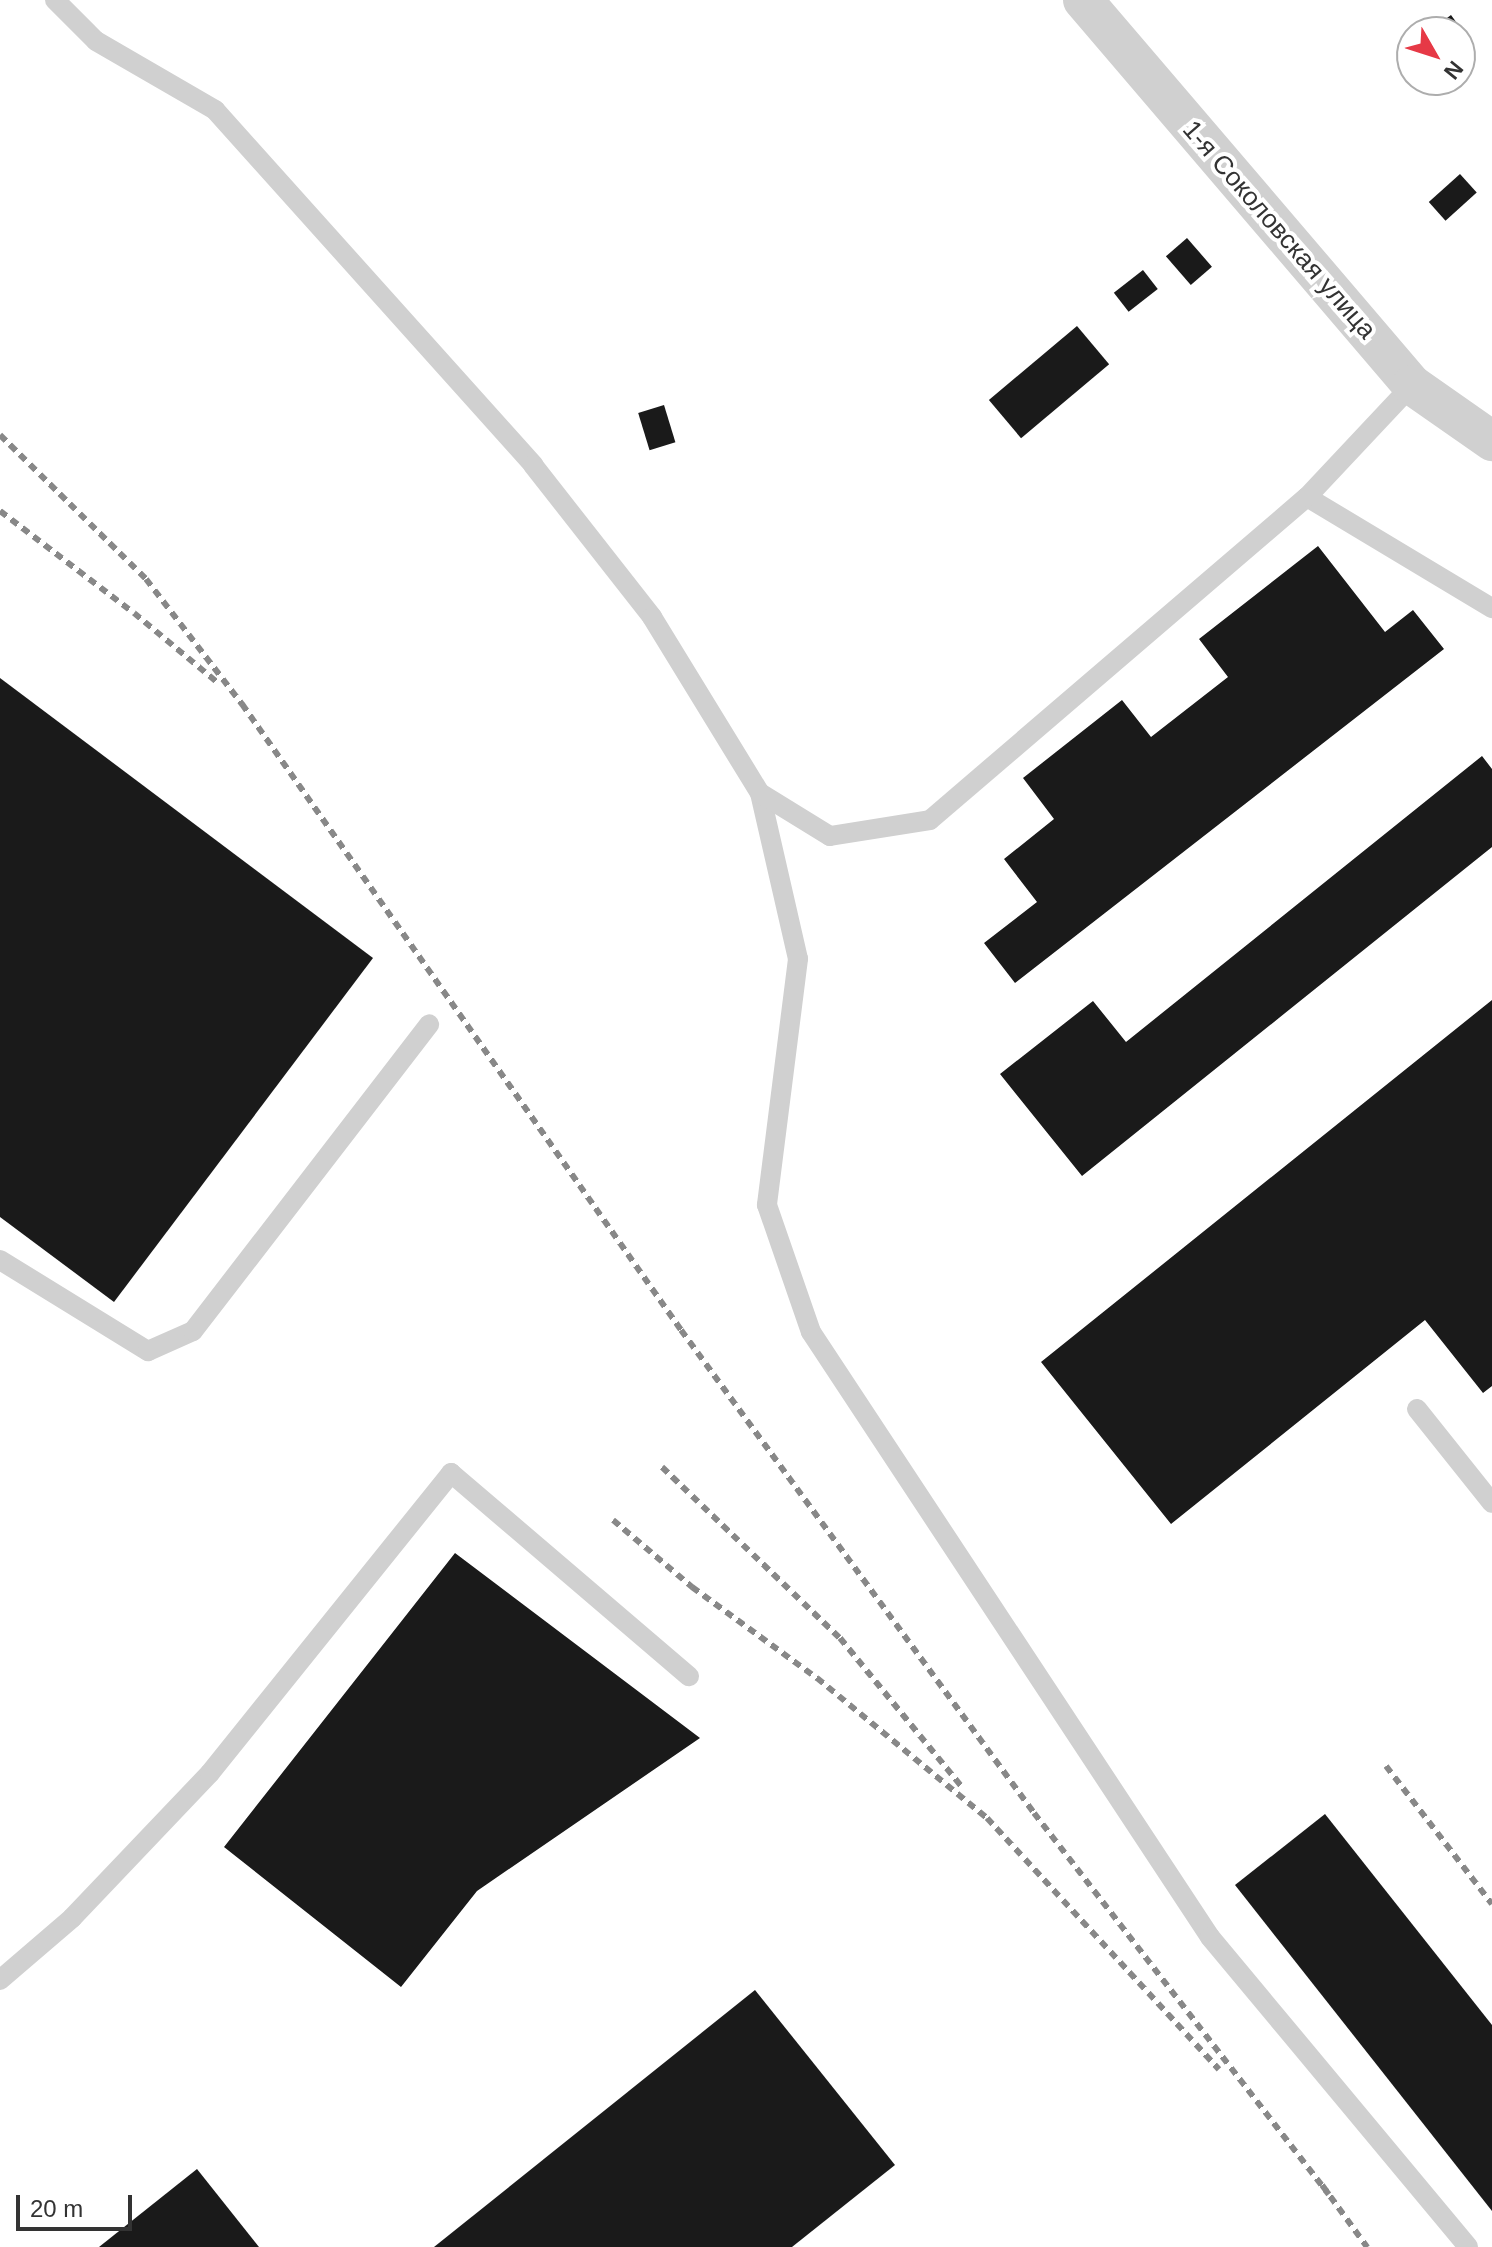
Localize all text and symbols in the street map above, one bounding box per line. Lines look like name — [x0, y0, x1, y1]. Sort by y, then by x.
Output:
north arrow — [1396, 16, 1476, 96]
text: N — [1439, 56, 1468, 84]
street label: 1-я Соколовская улица — [1176, 115, 1382, 345]
scale bar — [20, 2179, 136, 2229]
text: 20 m — [30, 2195, 83, 2222]

